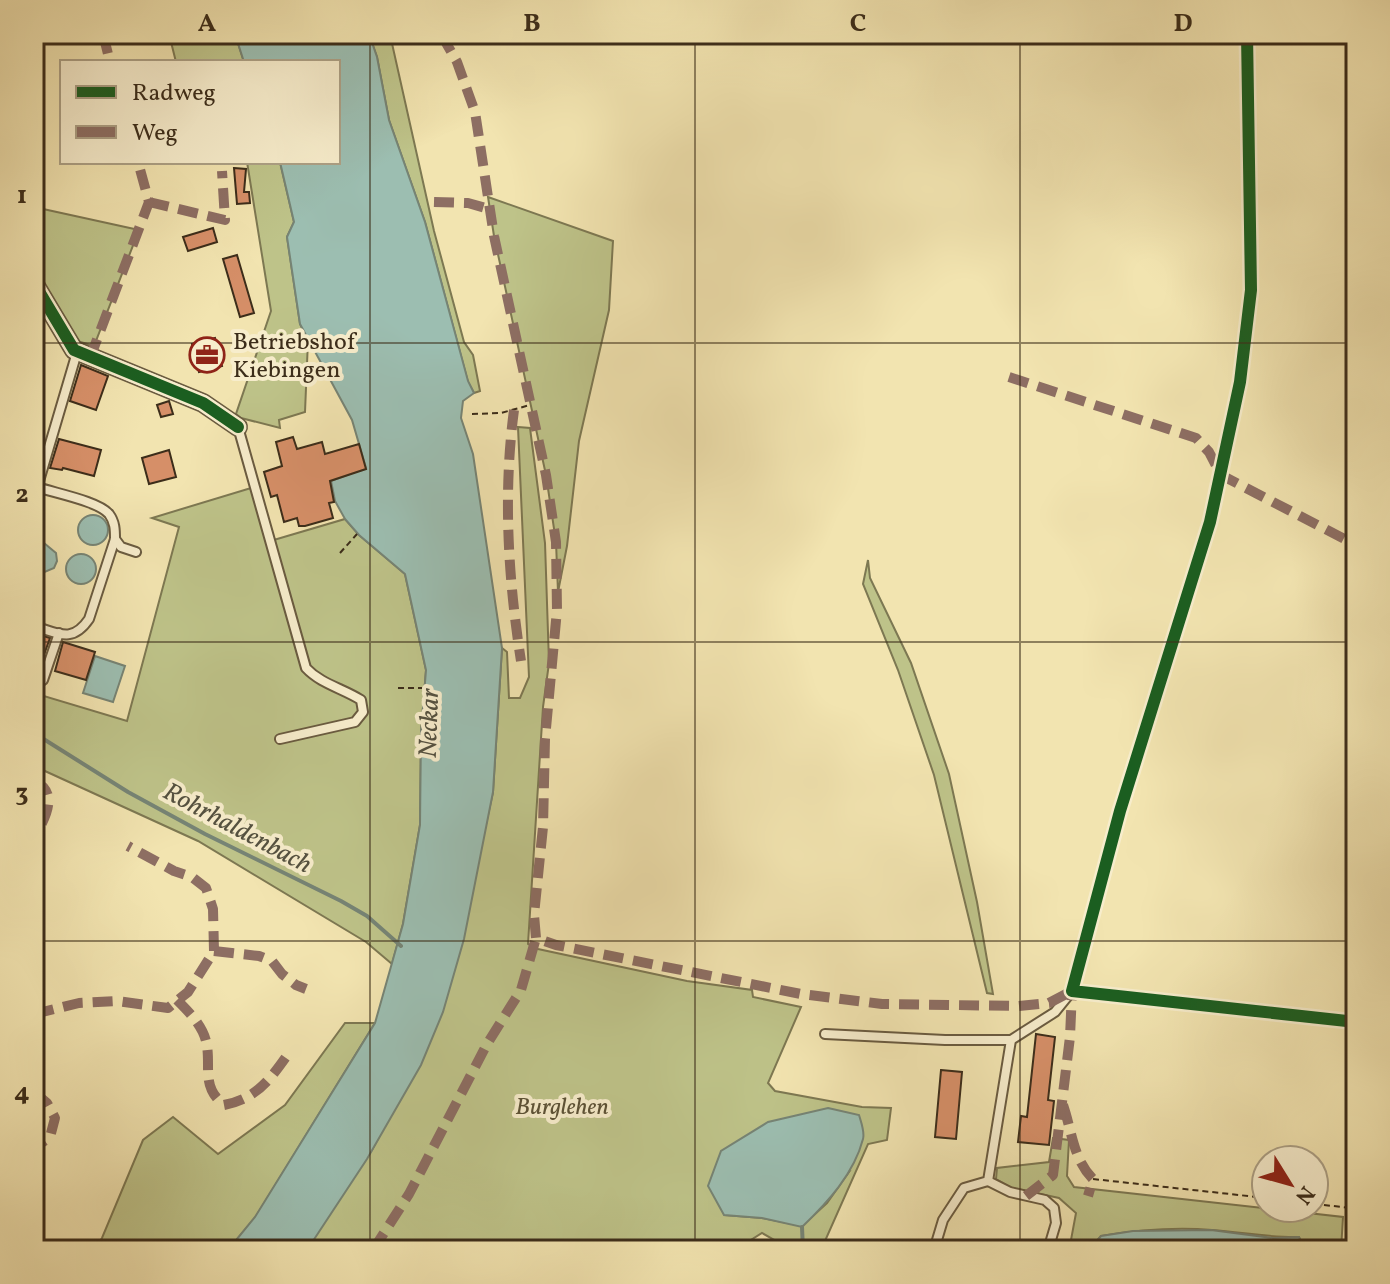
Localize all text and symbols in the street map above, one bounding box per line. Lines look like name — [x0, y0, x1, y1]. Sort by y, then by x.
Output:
text: A — [198, 6, 217, 42]
text: B — [523, 6, 541, 42]
text: C — [850, 6, 866, 42]
text: D — [1173, 6, 1193, 42]
legend — [60, 60, 340, 164]
text: Radweg — [132, 77, 216, 111]
text: Weg — [132, 117, 178, 151]
text: 1 — [17, 178, 27, 214]
place label: Betriebshof Kiebingen — [233, 326, 358, 388]
office icon: Betriebshof Kiebingen — [188, 336, 226, 374]
text: 2 — [15, 477, 29, 513]
water label: Neckar — [411, 687, 449, 759]
water label: Rohrhaldenbach — [156, 774, 318, 883]
text: 3 — [15, 776, 29, 812]
text: 4 — [14, 1075, 30, 1111]
park label: Burglehen — [515, 1091, 609, 1125]
north arrow — [1250, 1144, 1330, 1224]
text: N — [1287, 1179, 1321, 1210]

